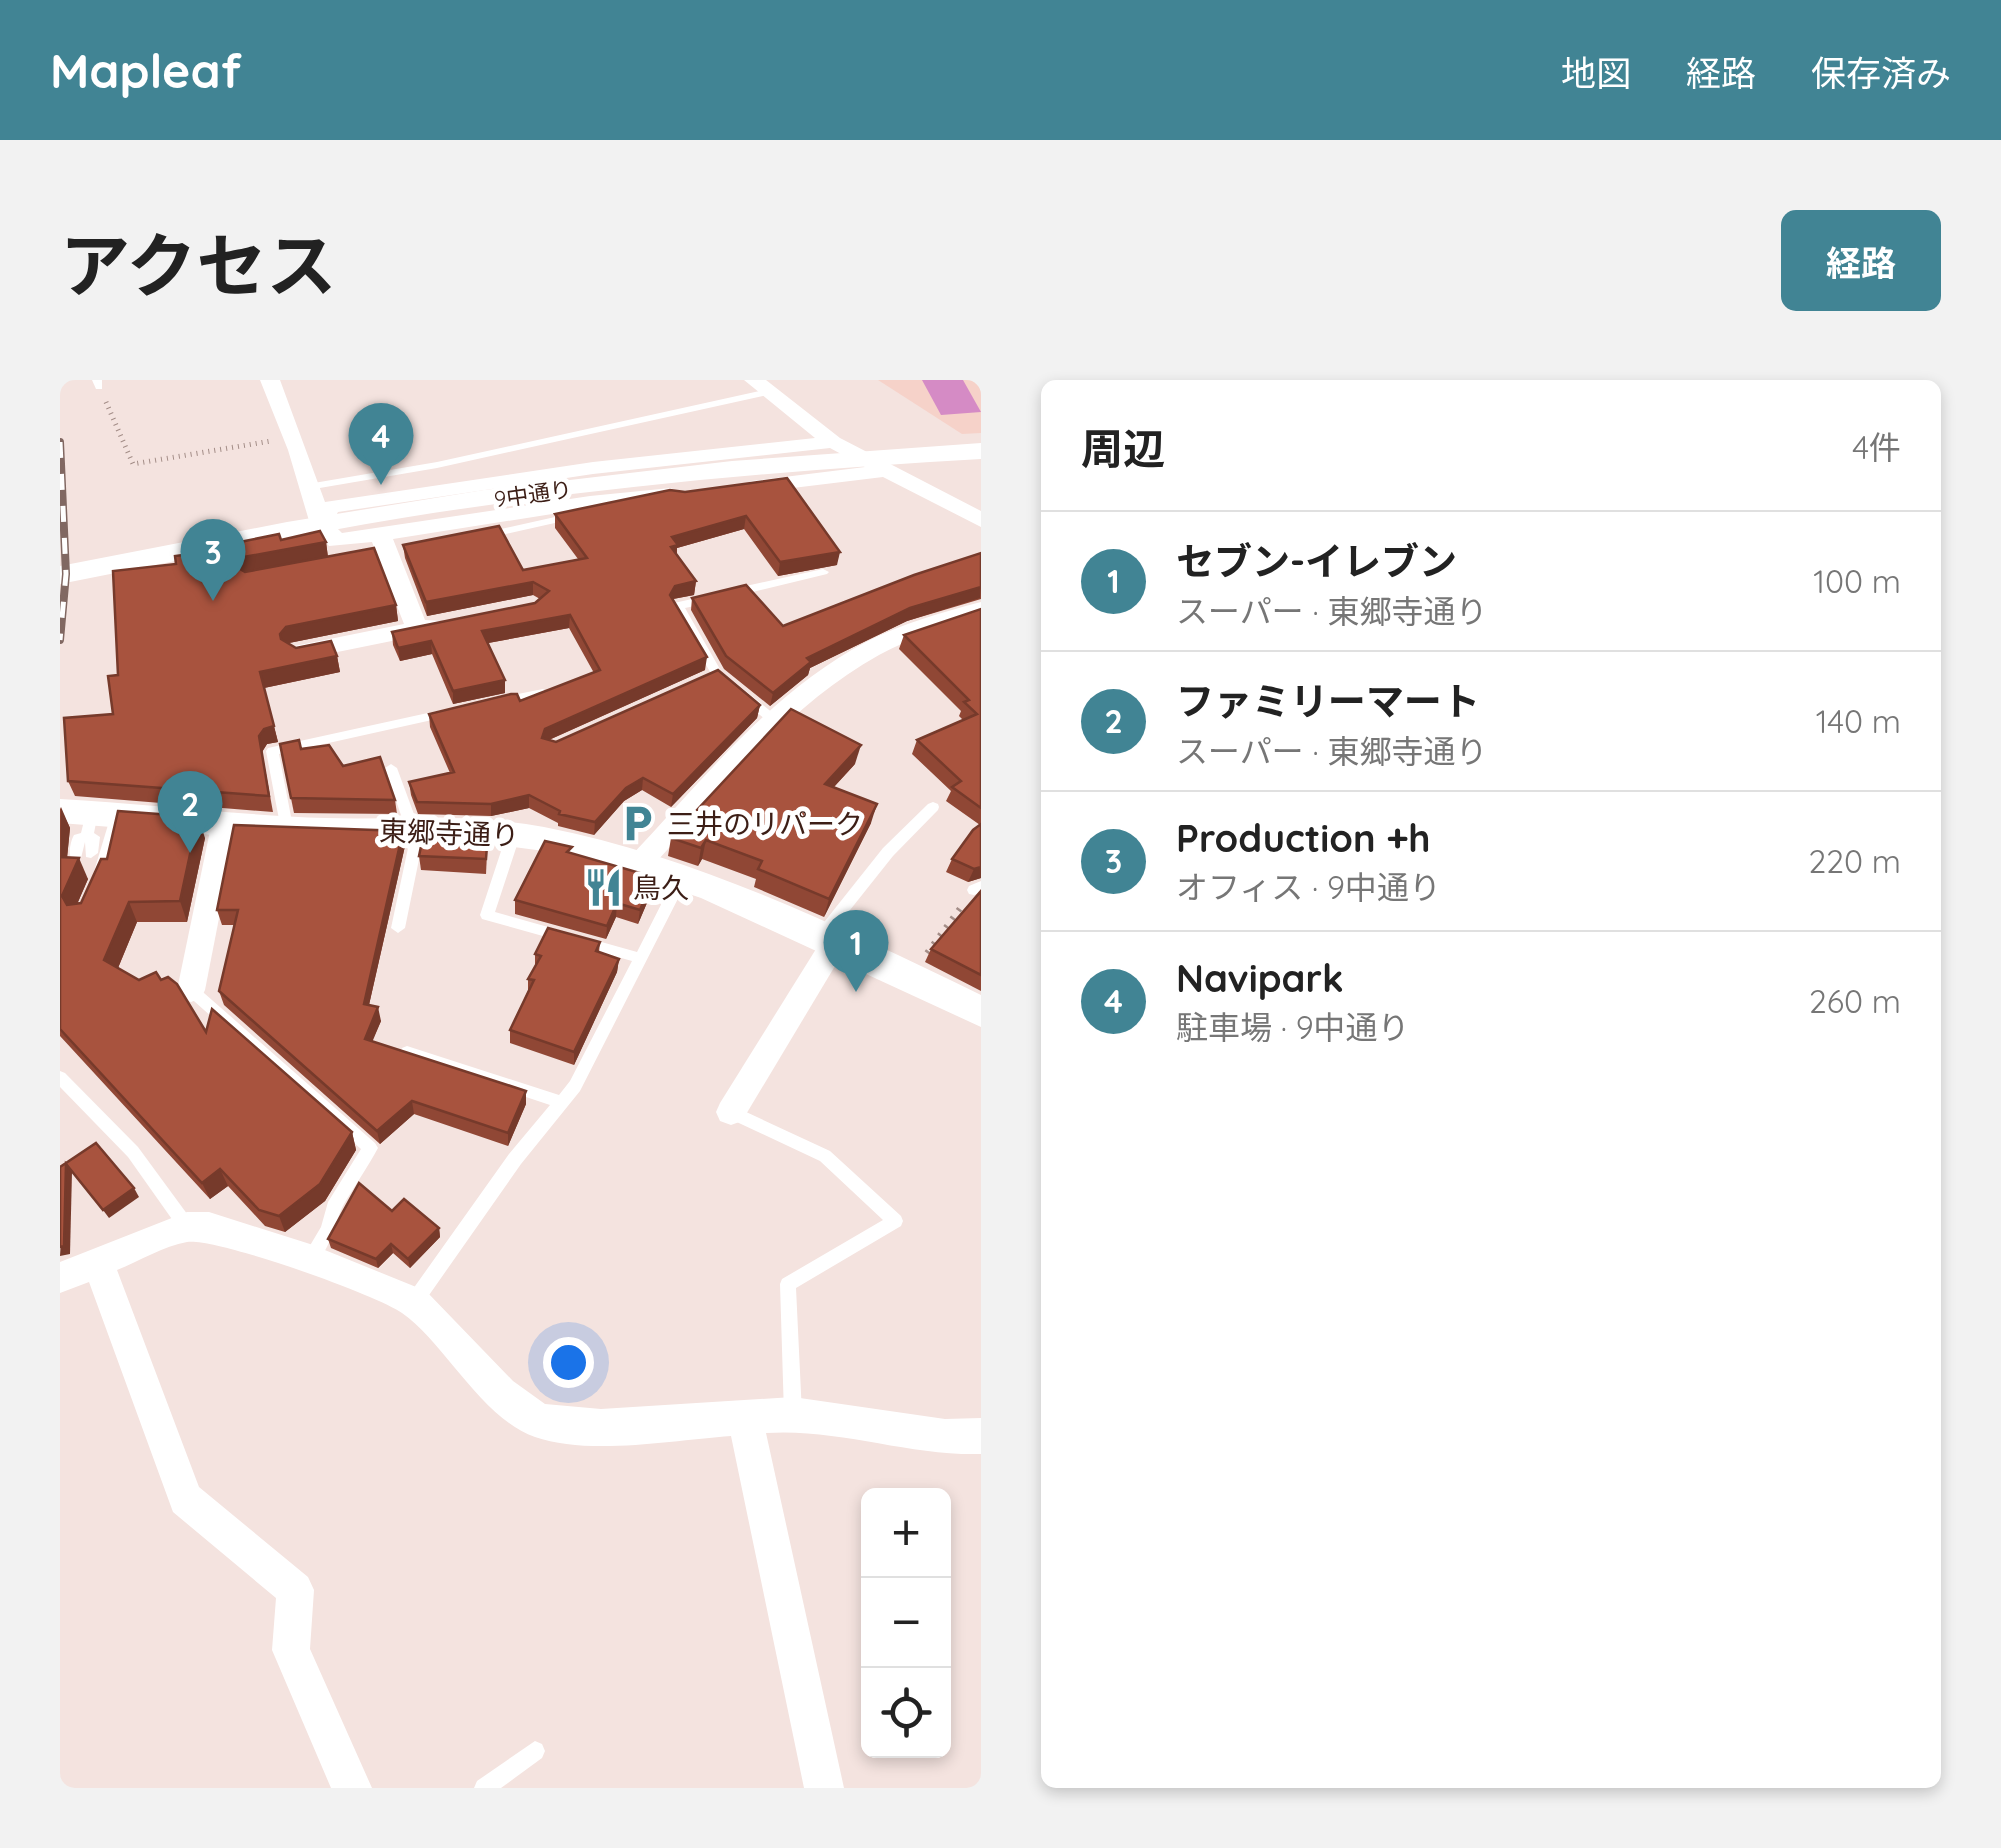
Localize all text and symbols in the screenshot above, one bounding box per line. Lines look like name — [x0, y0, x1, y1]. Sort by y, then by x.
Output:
text: Mapleaf — [50, 40, 242, 100]
text: 地図 — [1561, 51, 1631, 95]
text: 経路 — [1686, 51, 1756, 95]
text: 保存済み — [1811, 51, 1951, 95]
button: 経路 — [1781, 210, 1941, 311]
text: アクセス — [60, 221, 337, 309]
pin: 4 — [348, 402, 414, 485]
text: 周辺 — [1081, 422, 1165, 475]
text: 4件 — [1852, 427, 1901, 467]
street label: 9中通り — [492, 475, 574, 513]
pin: 3 — [180, 518, 246, 601]
text: セブン-イレブン — [1176, 537, 1457, 585]
text: 1 — [1107, 561, 1120, 601]
text: 100 m — [1813, 561, 1901, 601]
text: スーパー · 東郷寺通り — [1176, 591, 1487, 631]
text: ファミリーマート — [1176, 677, 1480, 725]
text: 2 — [1104, 701, 1123, 741]
text: 140 m — [1816, 701, 1901, 741]
text: スーパー · 東郷寺通り — [1176, 731, 1487, 771]
pin: 2 — [158, 770, 222, 853]
parking icon: 三井のリパーク — [616, 803, 658, 845]
place label: 三井のリパーク — [667, 806, 863, 841]
street label: 東郷寺通り — [378, 813, 520, 852]
text: Production +h — [1176, 814, 1431, 862]
text: 3 — [1105, 841, 1122, 881]
text: 220 m — [1809, 841, 1901, 881]
restaurant icon: 鳥久 — [582, 867, 624, 909]
text: オフィス · 9中通り — [1176, 867, 1441, 907]
place label: 鳥久 — [633, 870, 689, 905]
pin: 1 — [824, 910, 888, 992]
text: Navipark — [1176, 954, 1344, 1002]
text: 4 — [1104, 981, 1123, 1021]
text: 260 m — [1809, 981, 1901, 1021]
text: 駐車場 · 9中通り — [1176, 1007, 1410, 1047]
your location — [543, 1337, 594, 1388]
map controls — [861, 1488, 951, 1758]
button: + — [861, 1488, 951, 1578]
button: − — [861, 1578, 951, 1668]
button: locate — [861, 1668, 951, 1758]

